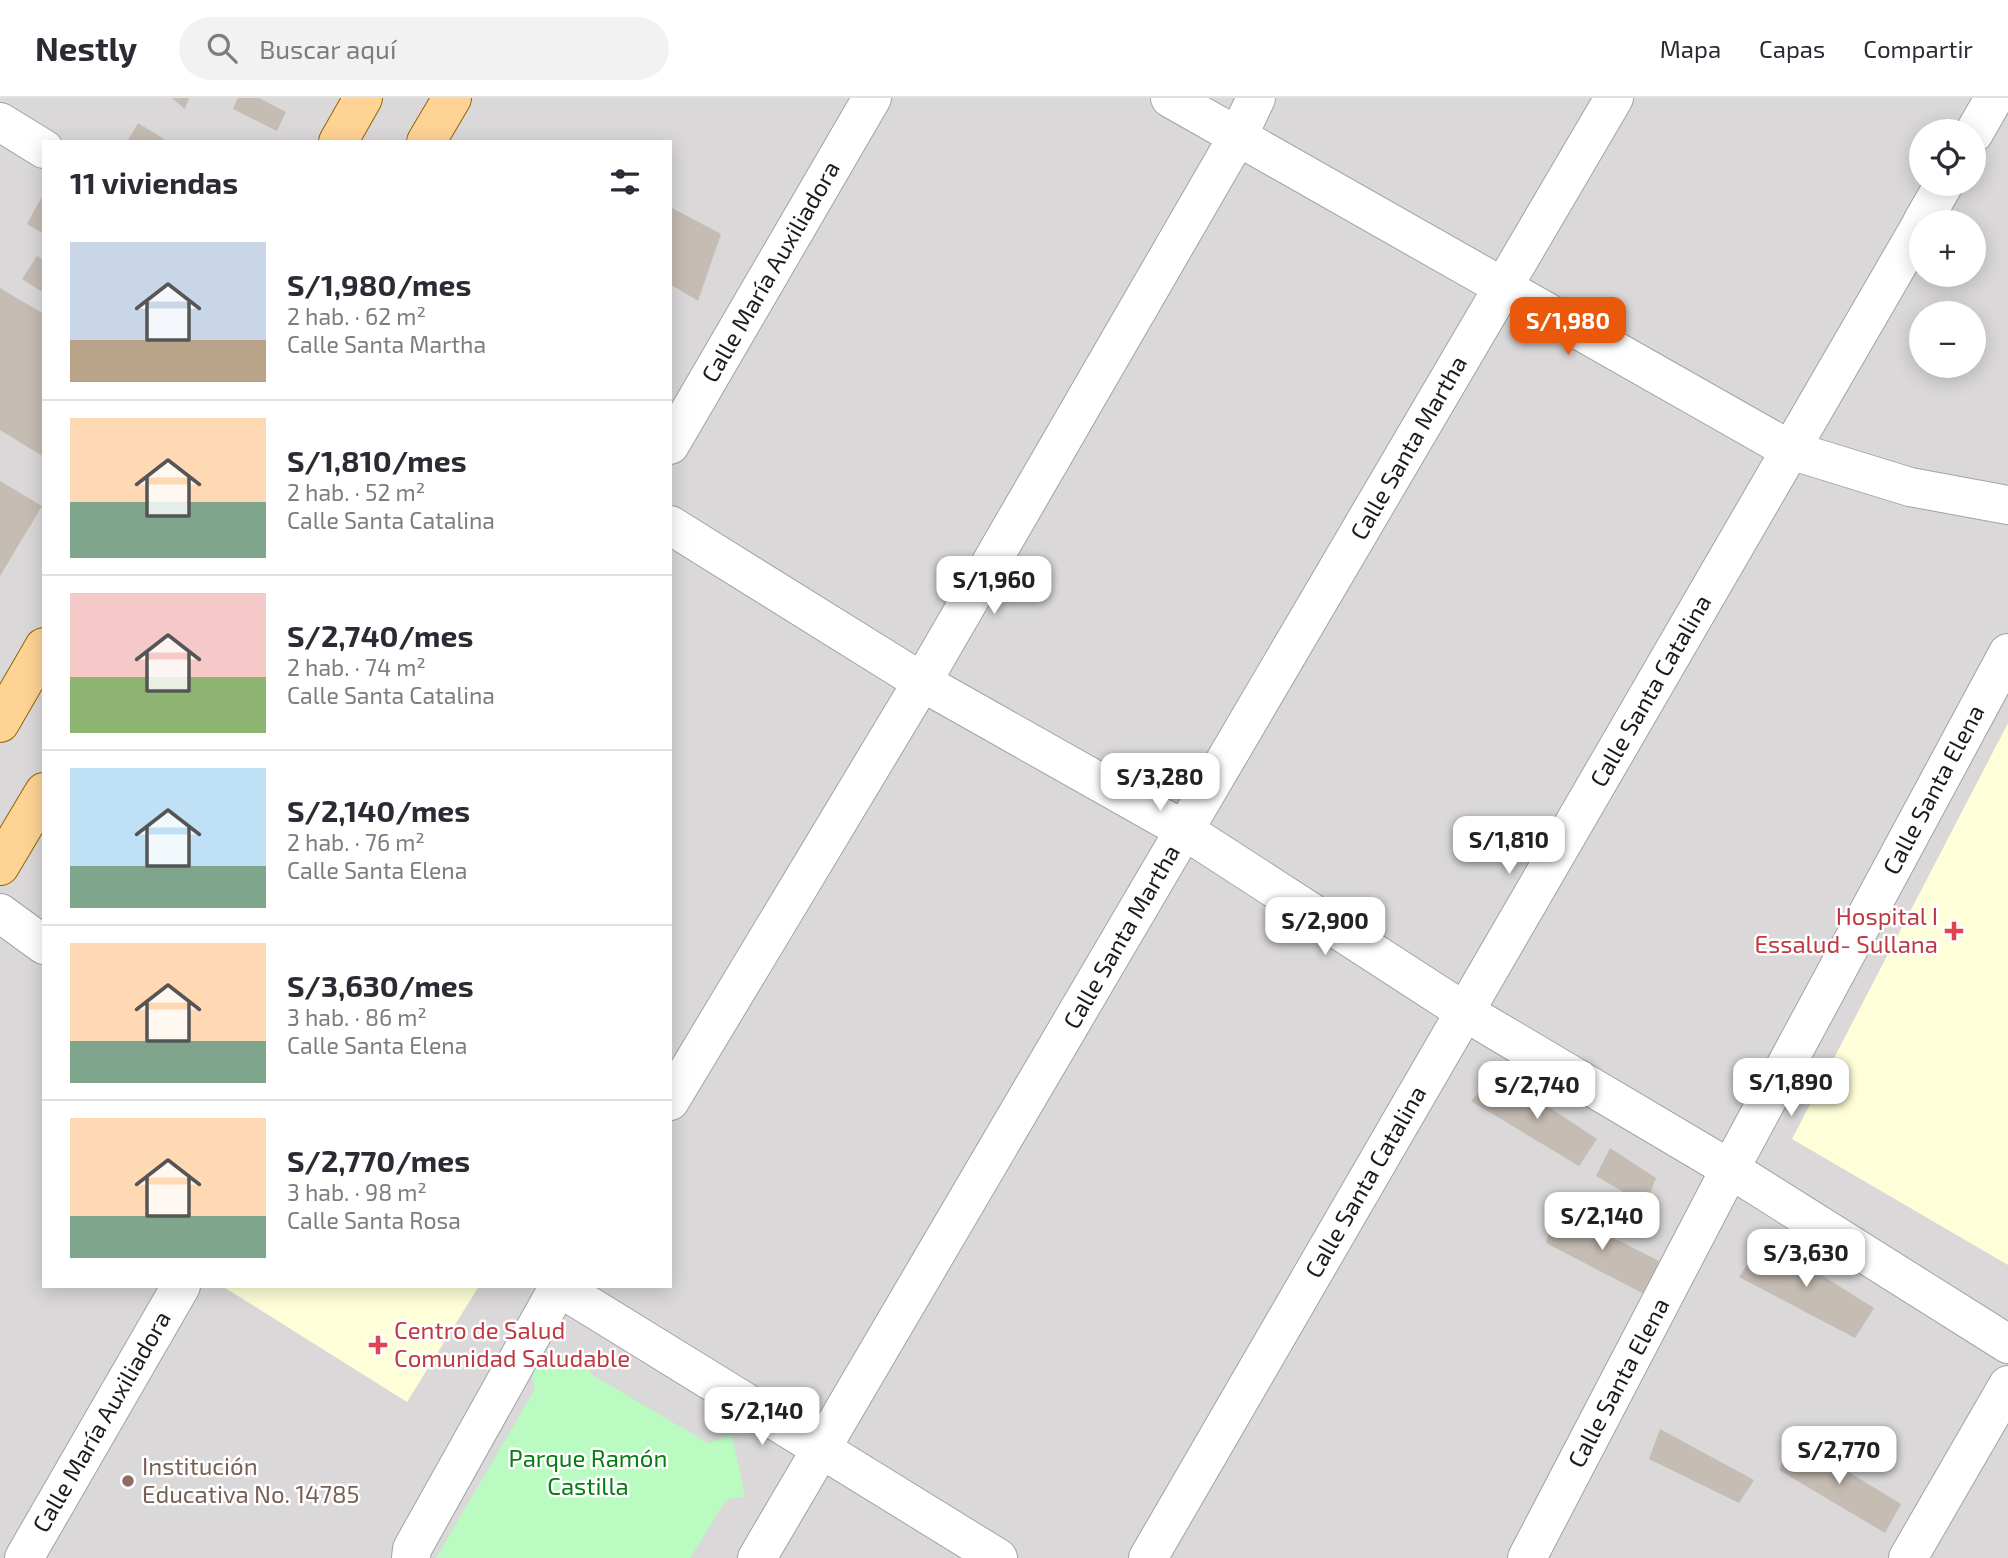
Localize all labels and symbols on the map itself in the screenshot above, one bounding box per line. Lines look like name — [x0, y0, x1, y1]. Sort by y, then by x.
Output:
street label: Calle María Auxiliadora — [694, 155, 845, 387]
pin: S/1,980 — [1503, 298, 1633, 357]
street label: Calle Santa Martha — [1343, 350, 1472, 544]
pin: S/1,960 — [929, 556, 1059, 616]
street label: Calle Santa Catalina — [1583, 589, 1717, 791]
street label: Calle Santa Elena — [1876, 699, 1990, 879]
pin: S/3,280 — [1095, 754, 1225, 813]
pin: S/1,810 — [1444, 816, 1574, 876]
street label: Calle Santa Martha — [1056, 839, 1185, 1033]
pin: S/2,900 — [1260, 898, 1390, 957]
place label: Hospital I Essalud- Sullana — [1755, 901, 1938, 958]
marker: Hospital I Essalud- Sullana — [1944, 921, 1964, 941]
pin: S/1,890 — [1726, 1058, 1856, 1118]
pin: S/2,740 — [1472, 1062, 1602, 1121]
street label: Calle Santa Catalina — [1298, 1080, 1432, 1282]
pin: S/2,140 — [1537, 1192, 1667, 1252]
pin: S/3,630 — [1741, 1230, 1871, 1289]
street label: Calle Santa Elena — [1561, 1292, 1675, 1472]
street label: Calle María Auxiliadora — [25, 1305, 176, 1537]
place label: Centro de Salud Comunidad Saludable — [394, 1315, 630, 1372]
marker: Centro de Salud Comunidad Saludable — [368, 1335, 388, 1355]
pin: S/2,140 — [697, 1388, 827, 1447]
pin: S/2,770 — [1774, 1426, 1904, 1486]
park label: Parque Ramón Castilla — [509, 1443, 667, 1500]
place label: Institución Educativa No. 14785 — [142, 1451, 359, 1508]
marker: Institución Educativa No. 14785 — [120, 1473, 136, 1489]

